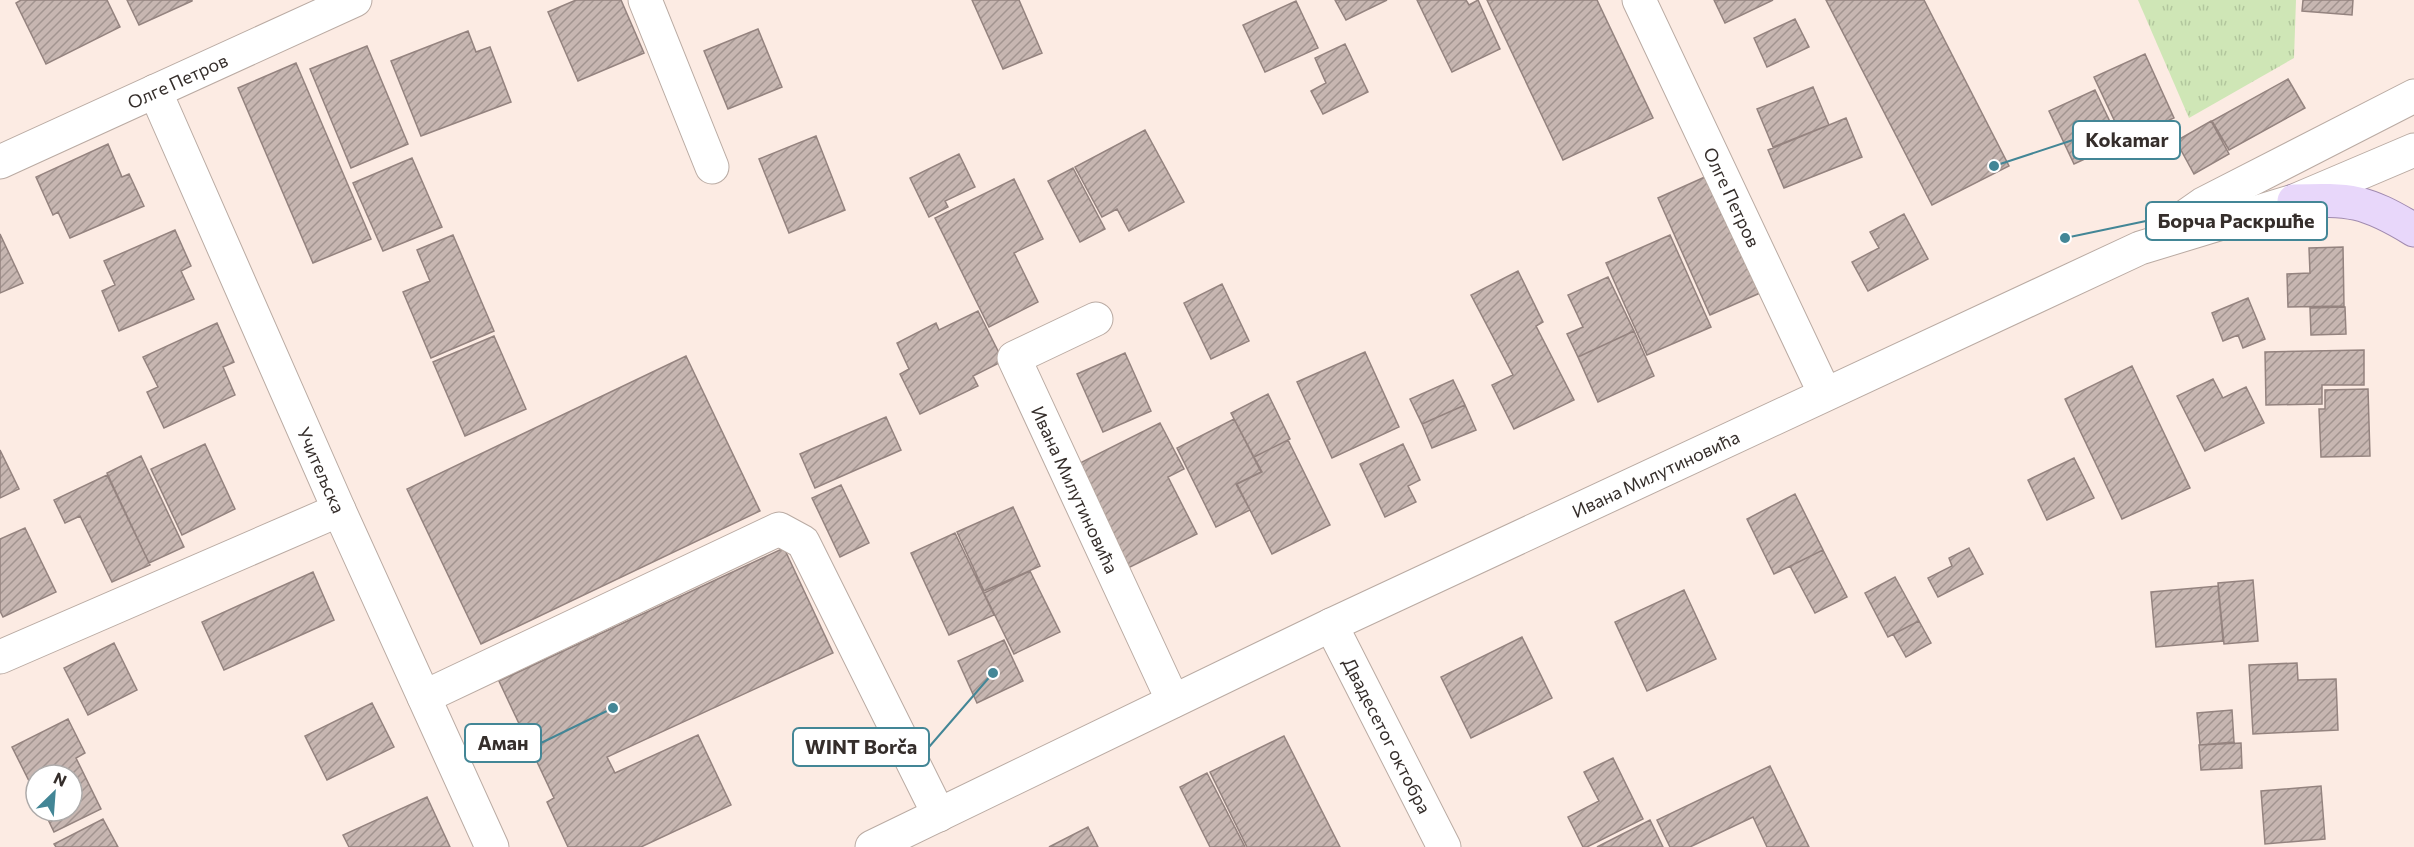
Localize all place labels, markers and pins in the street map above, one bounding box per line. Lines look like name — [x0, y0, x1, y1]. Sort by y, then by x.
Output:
callout: Kokamar — [2073, 121, 2180, 159]
callout: Борча Раскршће — [2146, 202, 2327, 240]
callout: Аман — [465, 724, 541, 762]
callout: WINT Borča — [793, 728, 929, 766]

